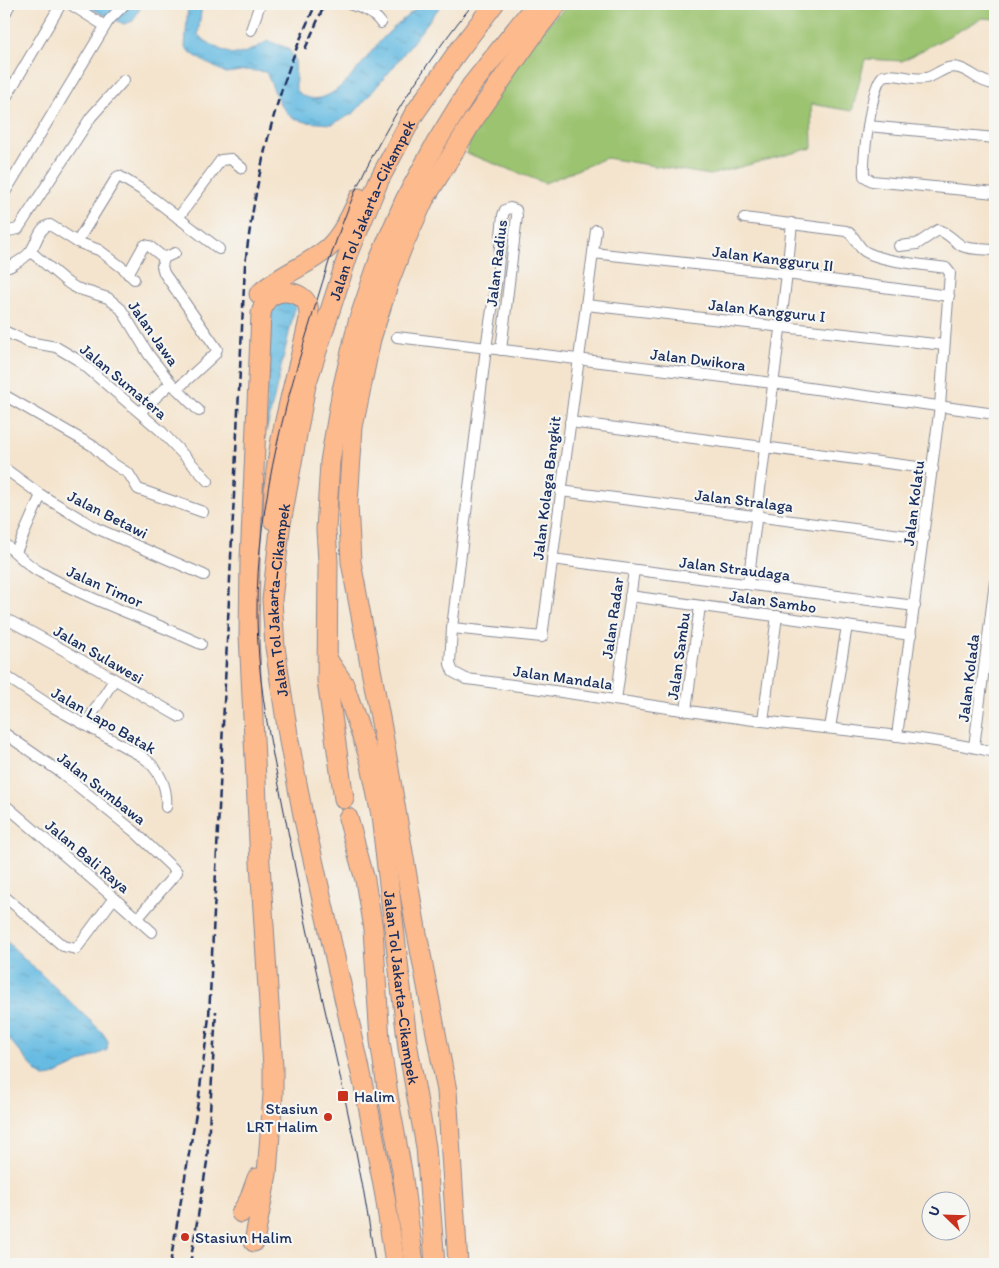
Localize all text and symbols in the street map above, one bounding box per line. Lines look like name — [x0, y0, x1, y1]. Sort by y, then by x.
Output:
street label: Jalan Tol Jakarta–Cikampek — [325, 116, 420, 303]
street label: Jalan Radius — [482, 219, 511, 308]
street label: Jalan Kangguru II — [711, 242, 835, 275]
street label: Jalan Kangguru I — [707, 295, 826, 326]
street label: Jalan Jawa — [124, 297, 183, 370]
street label: Jalan Sumatera — [76, 339, 172, 424]
street label: Jalan Dwikora — [649, 344, 747, 375]
street label: Jalan Kolaga Bangkit — [528, 415, 565, 561]
street label: Jalan Kolatu — [899, 459, 928, 547]
street label: Jalan Stralaga — [694, 485, 794, 516]
street label: Jalan Betawi — [64, 486, 151, 543]
street label: Jalan Tol Jakarta–Cikampek — [263, 501, 295, 698]
street label: Jalan Straudaga — [678, 552, 792, 585]
street label: Jalan Timor — [64, 561, 146, 612]
street label: Jalan Radar — [597, 576, 628, 660]
street label: Jalan Sambo — [728, 586, 818, 617]
street label: Jalan Sambu — [663, 611, 694, 701]
street label: Jalan Sulawesi — [50, 621, 147, 688]
street label: Jalan Kolada — [954, 633, 983, 723]
street label: Jalan Mandala — [512, 661, 614, 694]
street label: Jalan Lapo Batak — [48, 683, 160, 758]
street label: Jalan Sumbawa — [54, 748, 150, 829]
street label: Jalan Bali Raya — [42, 816, 134, 898]
street label: Jalan Tol Jakarta–Cikampek — [380, 890, 424, 1087]
place label: Halim — [354, 1087, 395, 1106]
marker: Halim — [336, 1089, 350, 1103]
place label: Stasiun LRT Halim — [247, 1099, 318, 1136]
marker: Stasiun LRT Halim — [322, 1111, 334, 1123]
north arrow — [922, 1190, 972, 1240]
text: U — [925, 1204, 944, 1219]
place label: Stasiun Halim — [195, 1228, 292, 1247]
marker: Stasiun Halim — [179, 1231, 191, 1243]

